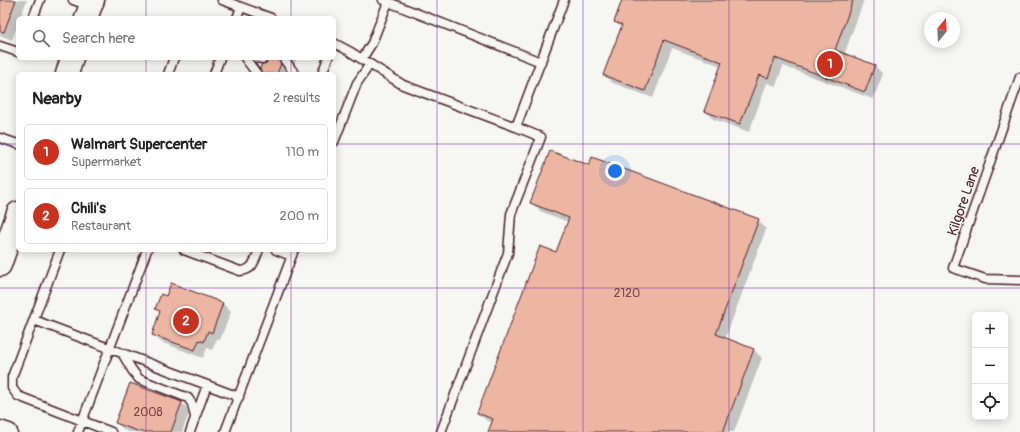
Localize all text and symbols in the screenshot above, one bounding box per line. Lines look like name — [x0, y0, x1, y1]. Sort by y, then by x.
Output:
north arrow — [924, 12, 960, 48]
search box — [16, 16, 336, 60]
icon: search — [30, 27, 52, 49]
text: Search here — [62, 29, 135, 48]
pin: 1 — [817, 49, 843, 79]
text: Nearby — [32, 88, 81, 109]
text: 2 results — [273, 90, 320, 106]
text: Walmart Supercenter — [71, 135, 207, 154]
text: 1 — [43, 144, 49, 160]
text: 110 m — [286, 144, 319, 160]
text: Supermarket — [71, 154, 142, 170]
your location — [605, 161, 625, 181]
street label: Kilgore Lane — [944, 164, 983, 238]
text: Chili's — [71, 199, 106, 218]
text: 2 — [42, 208, 50, 224]
text: 200 m — [280, 208, 319, 224]
text: Restaurant — [71, 218, 131, 234]
house number: 2120 — [614, 286, 640, 301]
pin: 2 — [173, 306, 199, 336]
map controls — [972, 312, 1008, 420]
button: + — [972, 312, 1008, 348]
button: − — [972, 348, 1008, 384]
button: locate — [972, 384, 1008, 420]
house number: 2008 — [133, 405, 163, 420]

